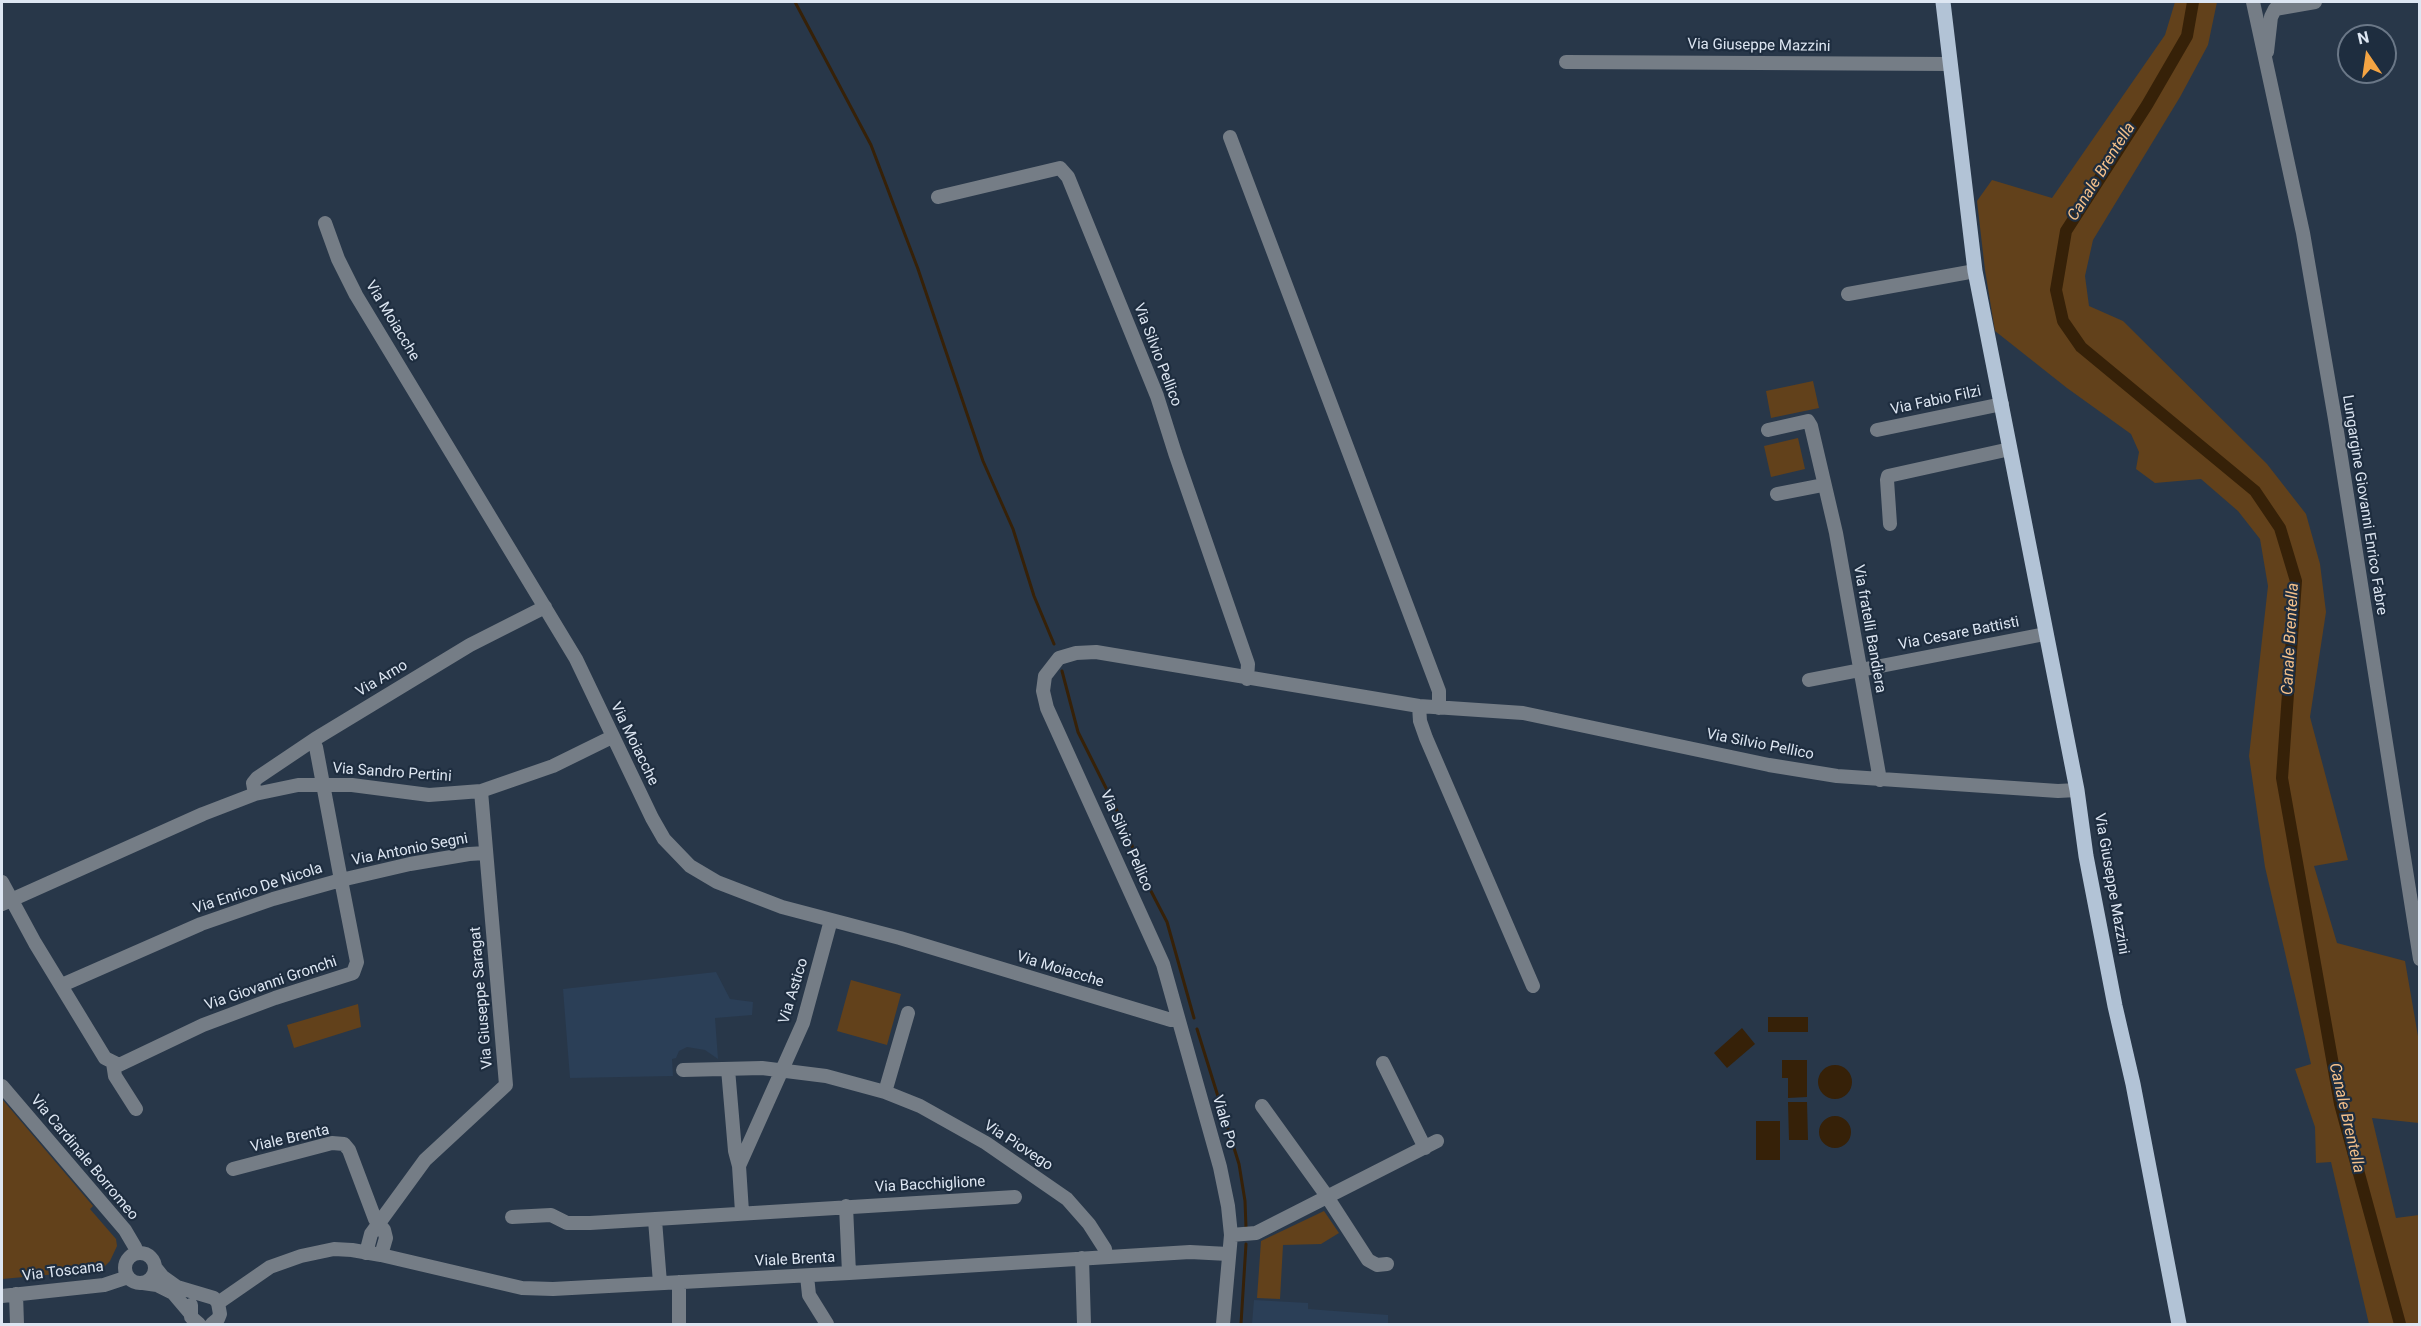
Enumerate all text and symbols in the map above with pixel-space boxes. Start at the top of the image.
north arrow [2337,24,2397,84]
text: N [2356,27,2371,48]
street label: Via Giuseppe Mazzini [1687,36,1831,56]
water label: Canale Brentella [2064,119,2140,225]
street label: Via Moiacche [361,278,423,364]
street label: Via Silvio Pellico [1129,301,1185,409]
street label: Via Fabio Filzi [1889,383,1983,419]
street label: Lungargine Giovanni Enrico Fabre [2338,394,2390,616]
street label: Via fratelli Bandiera [1849,564,1889,694]
water label: Canale Brentella [2278,582,2304,696]
street label: Via Cesare Battisti [1897,613,2021,655]
street label: Via Arno [353,657,411,701]
street label: Via Moiacche [606,699,662,789]
street label: Via Silvio Pellico [1705,726,1815,764]
street label: Via Sandro Pertini [332,760,452,786]
street label: Via Silvio Pellico [1096,787,1156,895]
street label: Via Giuseppe Mazzini [2090,812,2132,956]
street label: Via Antonio Segni [350,830,470,870]
street label: Via Enrico De Nicola [191,860,325,918]
street label: Via Giuseppe Saragat [467,926,497,1070]
street label: Via Moiacche [1014,948,1106,992]
street label: Via Giovanni Gronchi [203,953,339,1015]
street label: Via Astico [776,956,812,1026]
water label: Canale Brentella [2324,1061,2368,1175]
street label: Via Cardinale Borromeo [26,1092,142,1224]
street label: Viale Po [1208,1093,1240,1151]
street label: Via Piovego [980,1117,1056,1175]
street label: Viale Brenta [249,1121,331,1157]
street label: Via Bacchiglione [874,1173,986,1197]
street label: Viale Brenta [754,1249,836,1271]
street label: Via Toscana [21,1258,105,1286]

